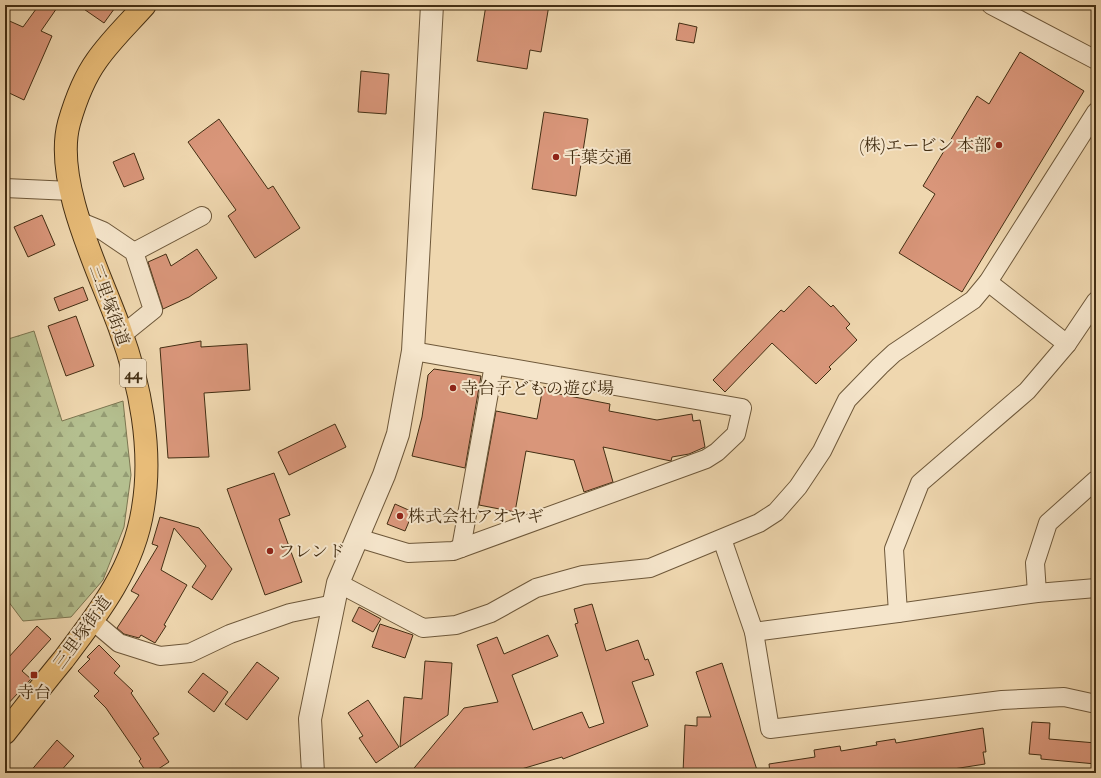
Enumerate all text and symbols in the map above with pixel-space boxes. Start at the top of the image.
place label: (株)エービン 本部 [859,135,991,156]
marker: (株)エービン 本部 [994,140,1004,150]
place label: 千葉交通 [564,147,632,168]
marker: 千葉交通 [551,152,561,162]
street label: 三里塚街道 [85,262,134,349]
road number: 44 [120,359,146,387]
place label: 寺台子どもの遊び場 [461,378,614,399]
marker: 寺台子どもの遊び場 [448,383,458,393]
place label: 株式会社アオヤギ [408,506,544,527]
marker: 株式会社アオヤギ [395,511,405,521]
place label: フレンド [278,541,345,562]
marker: フレンド [265,546,275,556]
street label: 三里塚街道 [49,592,116,673]
marker: 寺台 [29,670,39,680]
place label: 寺台 [17,682,51,703]

